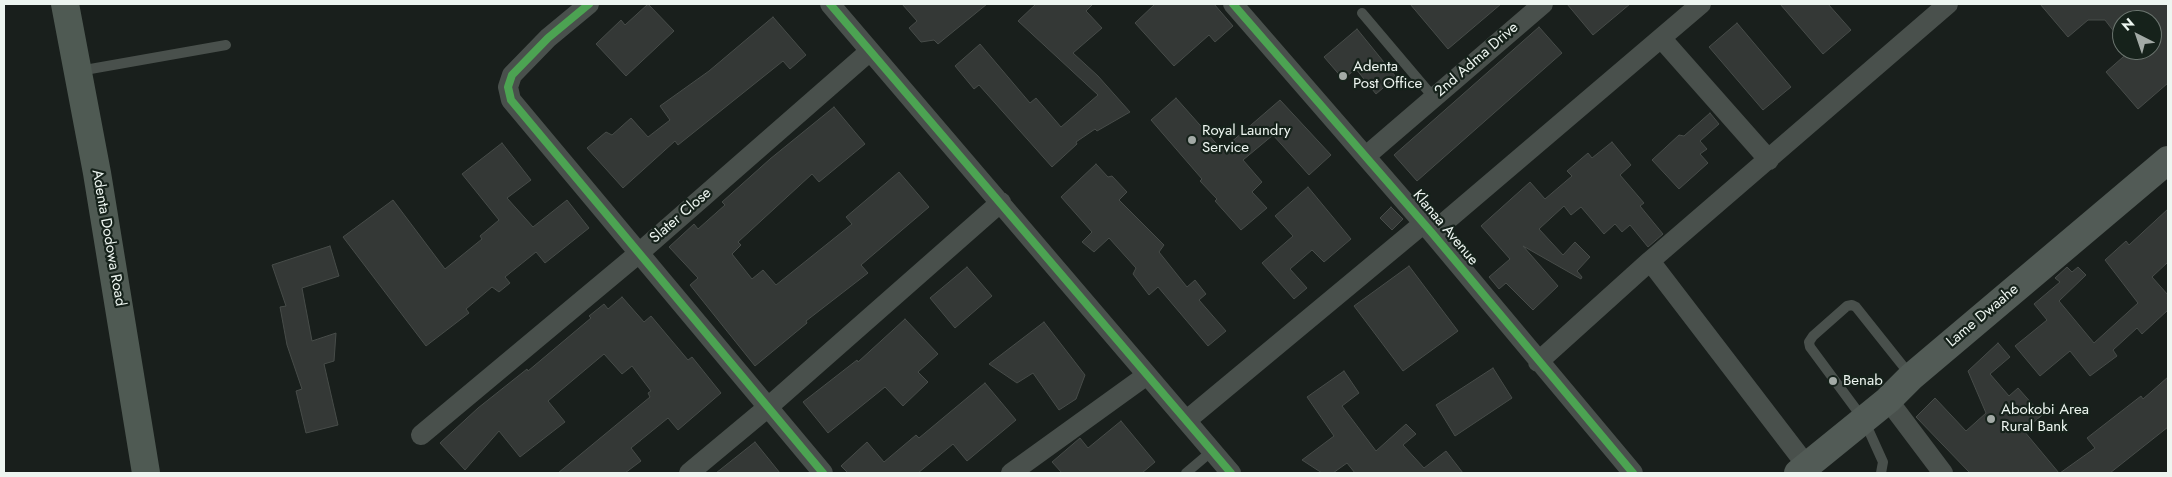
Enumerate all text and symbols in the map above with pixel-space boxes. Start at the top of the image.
north arrow [2112,10,2162,60]
text: N [2117,13,2139,36]
street label: 2nd Adma Drive [1432,19,1522,101]
place label: Adenta Post Office [1353,58,1422,93]
marker: Adenta Post Office [1337,70,1349,82]
place label: Royal Laundry Service [1202,122,1291,157]
marker: Royal Laundry Service [1186,134,1198,146]
street label: Adenta Dodowa Road [87,168,129,308]
street label: Slater Close [647,184,715,248]
street label: Klanaa Avenue [1408,187,1482,269]
street label: Lame Dwaahe [1943,281,2023,351]
place label: Benab [1843,372,1883,390]
marker: Benab [1827,375,1839,387]
place label: Abokobi Area Rural Bank [2001,401,2089,436]
marker: Abokobi Area Rural Bank [1985,413,1997,425]

